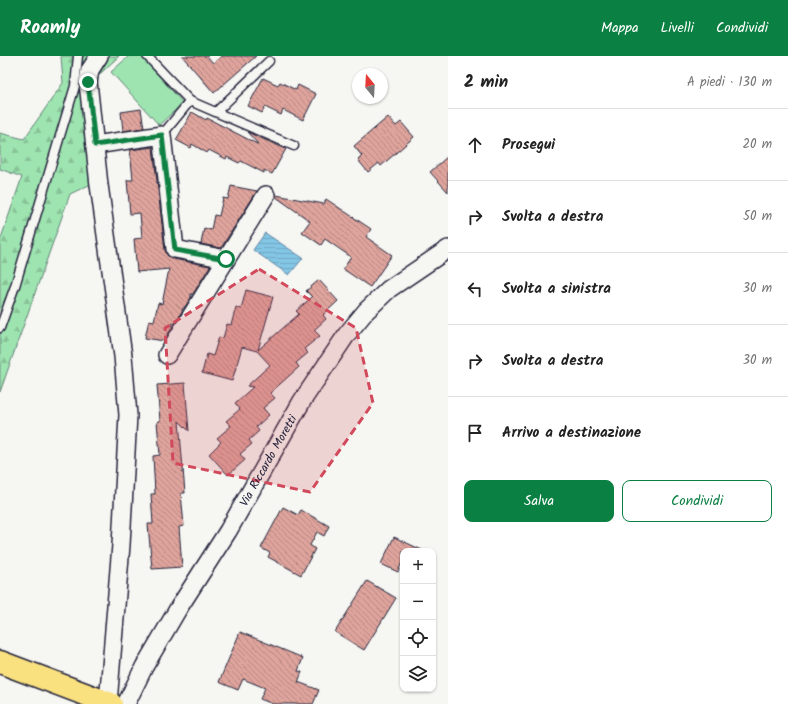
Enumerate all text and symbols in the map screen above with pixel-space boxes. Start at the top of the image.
text: Roamly [20,13,80,43]
text: Mappa [601,17,639,39]
text: Livelli [661,17,694,39]
text: Condividi [716,17,768,39]
north arrow [352,68,388,104]
text: 2 min [464,69,508,96]
text: A piedi · 130 m [687,72,772,93]
route end [79,73,97,91]
text: Prosegui [502,133,555,157]
icon: ahead [464,134,486,156]
text: 20 m [742,134,772,155]
text: Svolta a destra [502,205,603,229]
icon: right [464,206,486,228]
text: 50 m [743,206,772,227]
route start [217,250,235,268]
text: Svolta a sinistra [502,277,611,301]
icon: left [464,278,486,300]
text: 30 m [743,278,772,299]
text: Svolta a destra [502,349,603,373]
icon: right [464,350,486,372]
text: 30 m [743,350,772,371]
street label: Via Riccardo Moretti [235,411,303,510]
text: Arrivo a destinazione [502,421,641,445]
icon: arrive [464,422,486,444]
button: Salva [464,480,614,522]
button: Condividi [622,480,772,522]
map controls [400,548,436,692]
button: + [400,548,436,584]
button: − [400,584,436,620]
button: locate [400,620,436,656]
button: layers [400,656,436,692]

